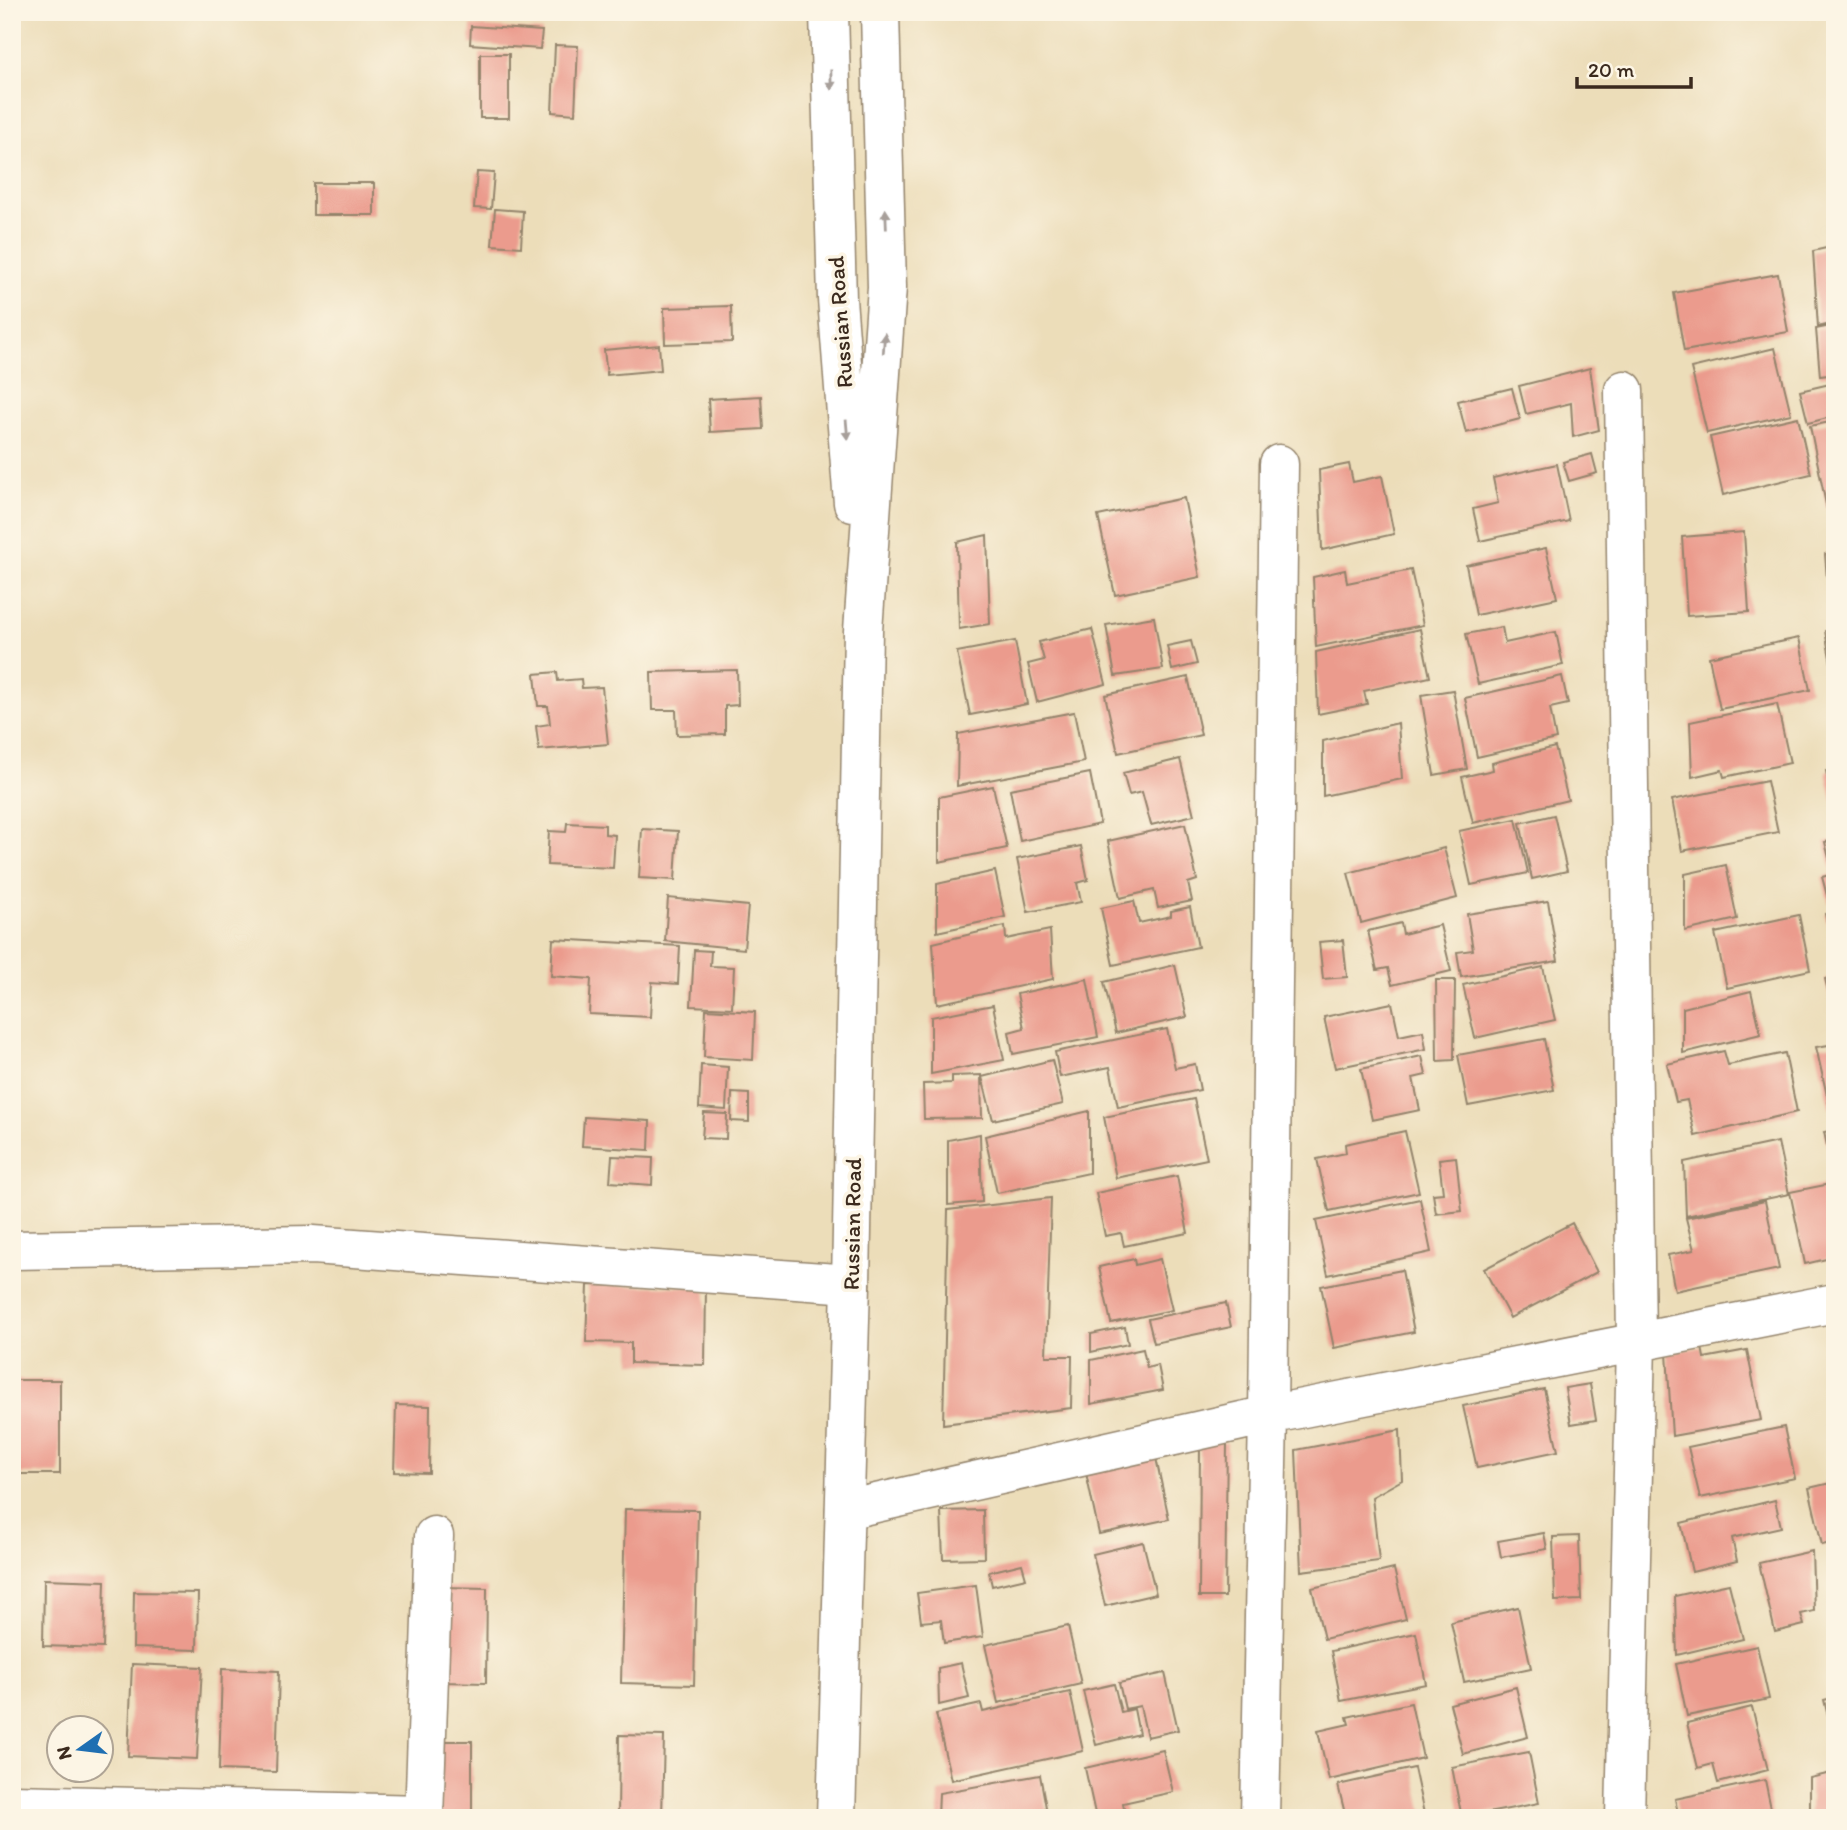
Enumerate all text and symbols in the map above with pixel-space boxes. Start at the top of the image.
scale bar [1577,46,1691,90]
text: 20 m [1588,57,1635,82]
one-way arrow [825,70,837,92]
one-way arrow [880,208,891,230]
street label: Russian Road [821,255,859,389]
one-way arrow [878,331,889,353]
one-way arrow [842,419,853,441]
street label: Russian Road [837,1157,867,1291]
north arrow [46,1714,116,1784]
text: N [51,1744,77,1762]

